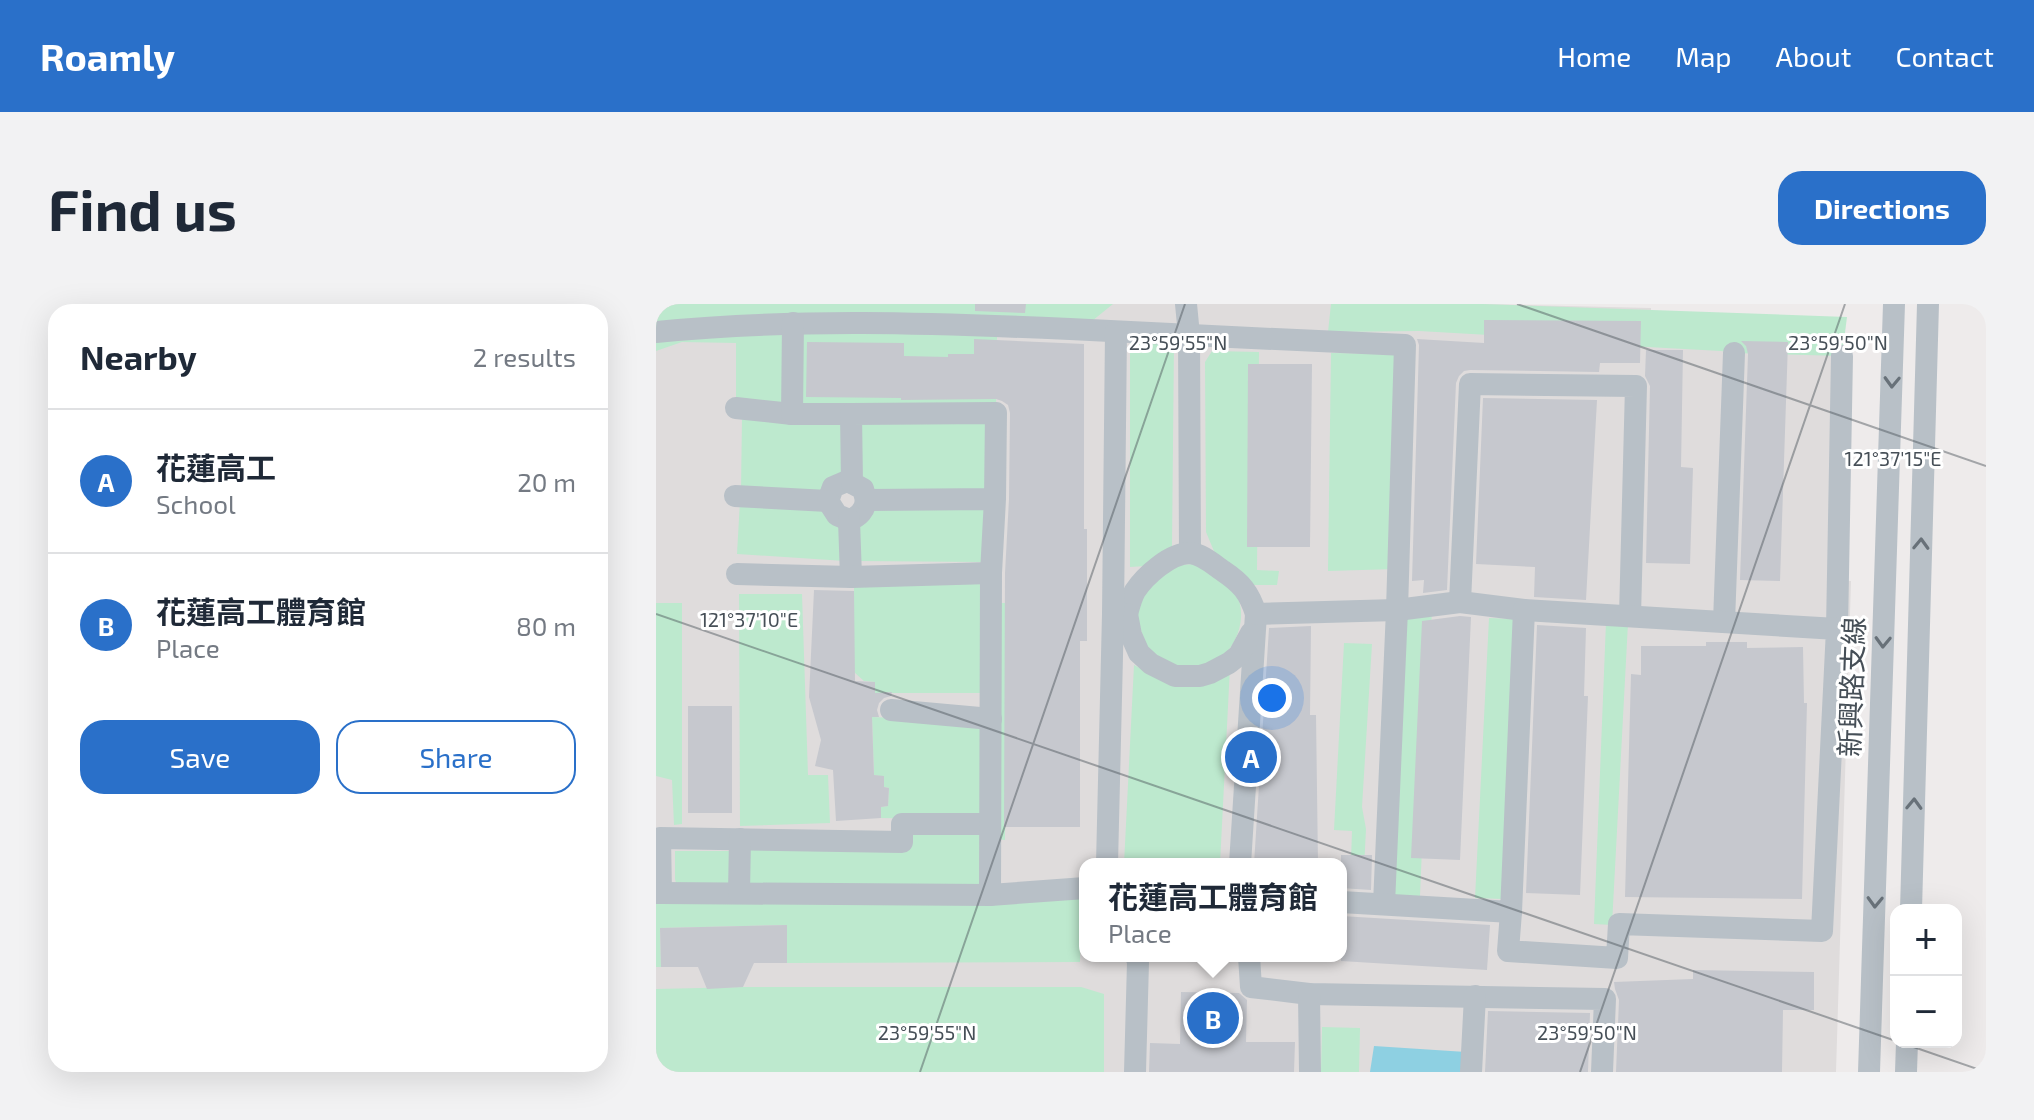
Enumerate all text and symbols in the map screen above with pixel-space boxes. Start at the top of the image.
text: Roamly [40,33,175,79]
text: Home [1557,39,1631,73]
text: Map [1675,39,1732,73]
text: About [1776,39,1851,73]
text: Contact [1895,39,1994,73]
button: Directions [1778,171,1986,245]
text: Find us [48,175,237,242]
text: 23°59'55"N [1129,330,1227,354]
text: 23°59'50"N [1788,330,1888,354]
text: Nearby [80,336,197,377]
text: 2 results [473,341,576,372]
one-way arrow [1883,376,1900,389]
text: 121°37'15"E [1845,446,1941,470]
text: 花蓮高工 [156,449,276,485]
text: A [98,466,114,497]
text: 20 m [517,466,576,497]
text: School [156,488,236,519]
one-way arrow [1913,537,1930,550]
text: 花蓮高工體育館 [156,593,366,629]
text: 121°37'10"E [700,607,798,631]
text: B [98,610,114,641]
text: 80 m [516,610,576,641]
street label: 新興路支線 [1832,616,1870,758]
text: Place [156,632,220,663]
one-way arrow [1875,636,1892,649]
your location [1252,678,1292,718]
button: Save [80,720,320,794]
button: Share [336,720,576,794]
pin: A [1225,727,1277,787]
one-way arrow [1905,797,1922,810]
popup [1079,858,1347,962]
text: 花蓮高工體育館 [1108,878,1318,914]
one-way arrow [1866,896,1883,909]
map controls [1890,904,1962,1048]
button: + [1890,904,1962,976]
text: Place [1108,917,1172,948]
button: − [1890,976,1962,1048]
pin: B [1187,988,1239,1048]
text: 23°59'55"N [878,1020,976,1044]
text: 23°59'50"N [1537,1020,1637,1044]

